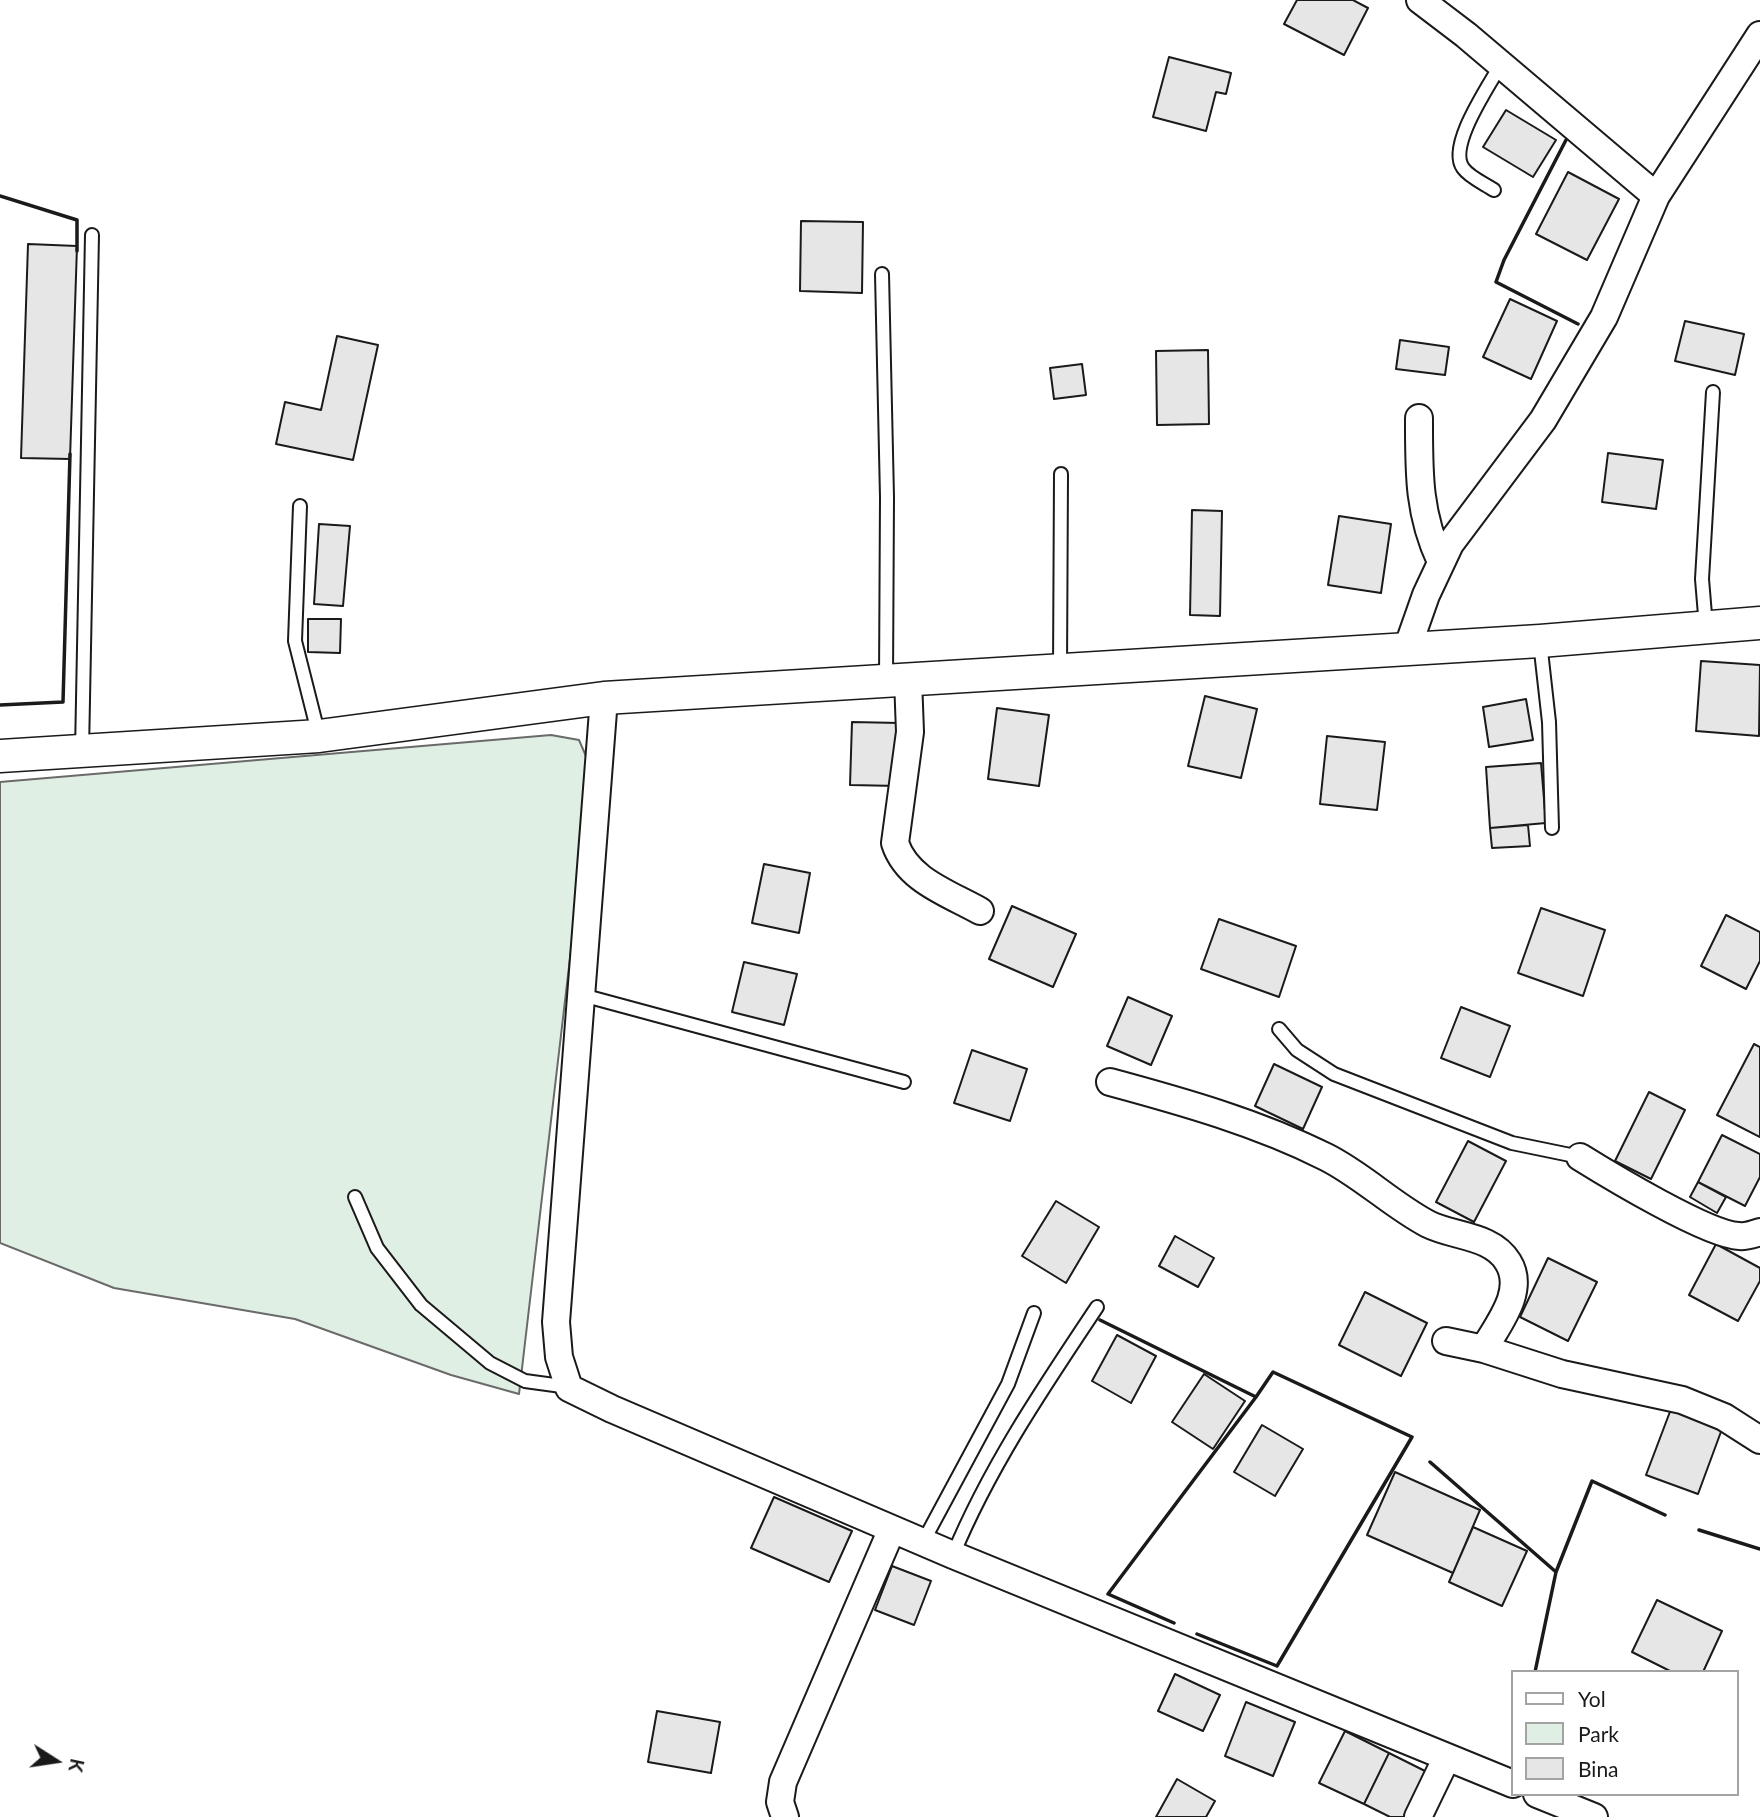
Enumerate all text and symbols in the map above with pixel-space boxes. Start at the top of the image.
legend [1512,1670,1739,1796]
text: Yol [1578,1686,1606,1711]
text: Park [1578,1721,1619,1746]
north arrow [21,1726,91,1796]
text: Bina [1578,1756,1619,1781]
text: K [64,1757,90,1774]

